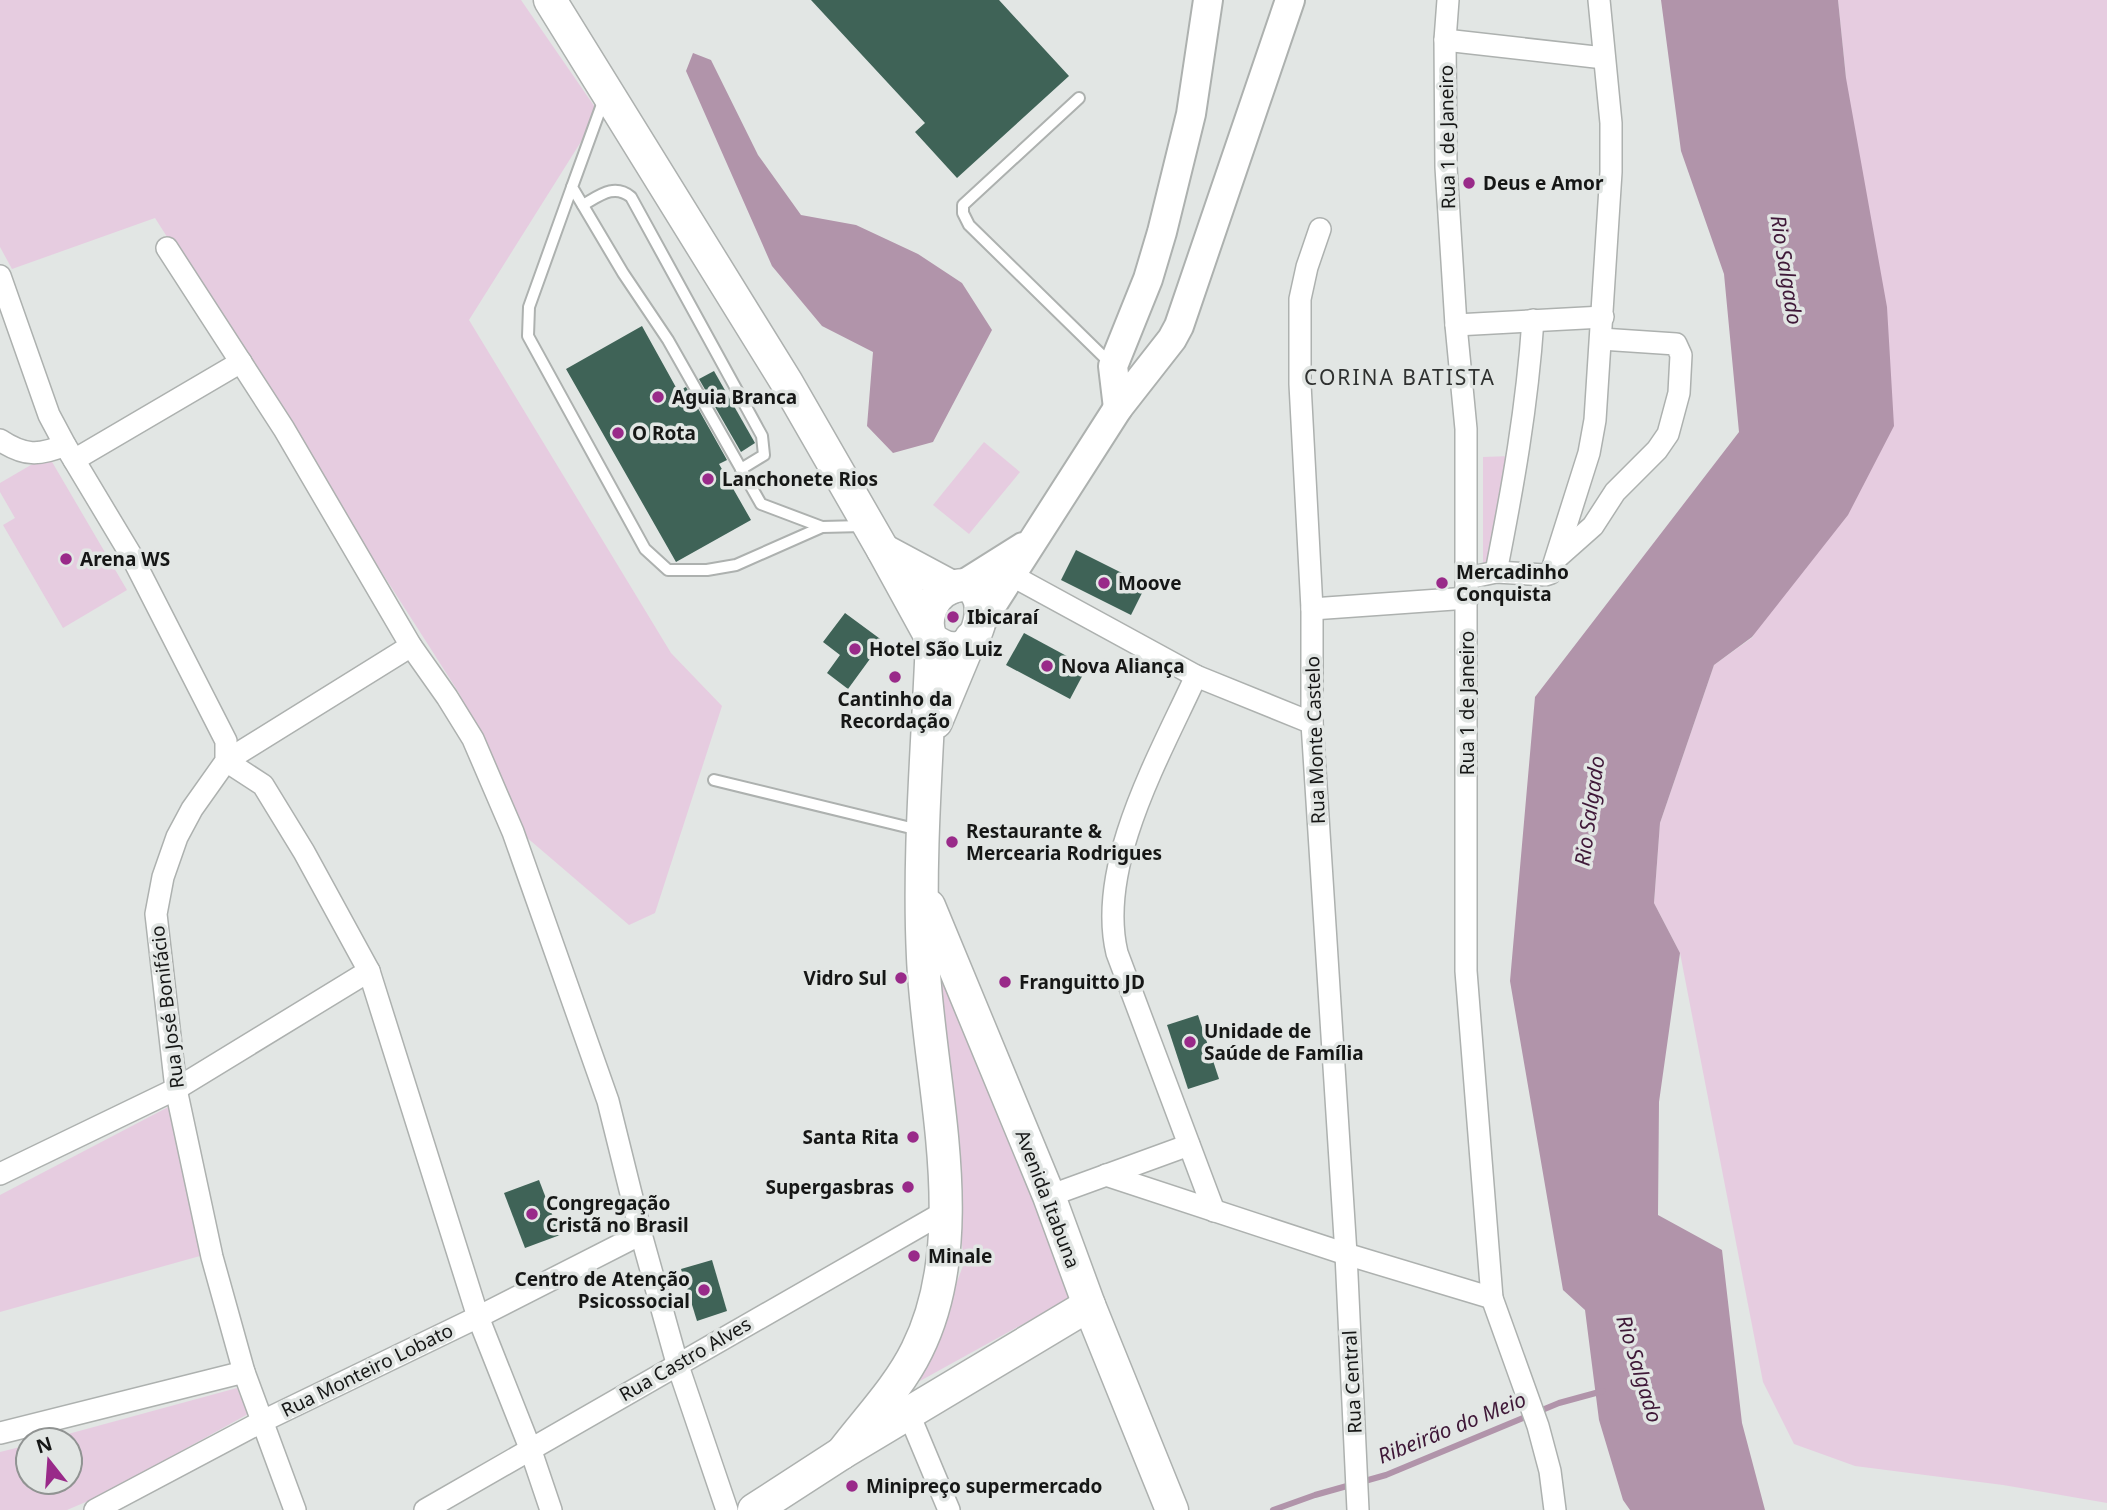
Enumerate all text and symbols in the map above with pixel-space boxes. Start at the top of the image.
street label: Rua 1 de Janeiro [1433,65,1461,209]
place label: Deus e Amor [1483,170,1604,196]
marker: Deus e Amor [1461,175,1477,191]
water label: Rio Salgado [1764,213,1809,327]
district label: CORINA BATISTA [1304,363,1496,391]
place label: Aguia Branca [672,384,797,410]
marker: Aguia Branca [650,389,666,405]
place label: O Rota [632,420,696,446]
marker: O Rota [610,425,626,441]
place label: Lanchonete Rios [722,466,878,492]
marker: Lanchonete Rios [700,471,716,487]
place label: Arena WS [80,546,170,572]
marker: Arena WS [58,551,74,567]
place label: Mercadinho Conquista [1456,559,1569,607]
place label: Moove [1118,570,1181,596]
marker: Moove [1096,575,1112,591]
marker: Mercadinho Conquista [1434,575,1450,591]
place label: Ibicaraí [967,604,1040,630]
marker: Ibicaraí [945,609,961,625]
street label: Rua 1 de Janeiro [1454,631,1480,775]
place label: Hotel São Luiz [869,636,1002,662]
marker: Hotel São Luiz [847,641,863,657]
place label: Nova Aliança [1061,653,1185,679]
street label: Rua Monte Castelo [1299,656,1331,824]
marker: Nova Aliança [1039,658,1055,674]
marker: Cantinho da Recordação [887,669,903,685]
place label: Cantinho da Recordação [838,686,952,734]
water label: Rio Salgado [1567,754,1611,868]
place label: Restaurante & Mercearia Rodrigues [966,818,1162,866]
marker: Restaurante & Mercearia Rodrigues [944,834,960,850]
street label: Rua José Bonifácio [144,924,190,1090]
place label: Vidro Sul [804,965,887,991]
place label: Franguitto JD [1019,969,1145,995]
marker: Vidro Sul [893,970,909,986]
marker: Franguitto JD [997,974,1013,990]
place label: Unidade de Saúde de Família [1204,1018,1364,1066]
marker: Unidade de Saúde de Família [1182,1034,1198,1050]
place label: Santa Rita [802,1124,899,1150]
street label: Avenida Itabuna [1010,1126,1086,1272]
marker: Santa Rita [905,1129,921,1145]
place label: Supergasbras [766,1174,894,1200]
marker: Supergasbras [900,1179,916,1195]
place label: Congregação Cristã no Brasil [546,1190,689,1238]
marker: Congregação Cristã no Brasil [524,1206,540,1222]
place label: Minale [928,1243,992,1269]
marker: Minale [906,1248,922,1264]
place label: Centro de Atenção Psicossocial [514,1266,690,1314]
marker: Centro de Atenção Psicossocial [696,1282,712,1298]
street label: Rua Castro Alves [614,1311,756,1407]
water label: Rio Salgado [1610,1312,1670,1426]
street label: Rua Monteiro Lobato [277,1317,457,1423]
street label: Rua Central [1336,1330,1368,1434]
water label: Ribeirão do Meio [1373,1385,1530,1470]
north arrow [14,1426,84,1496]
text: N [33,1430,55,1459]
place label: Minipreço supermercado [866,1473,1103,1499]
marker: Minipreço supermercado [844,1478,860,1494]

